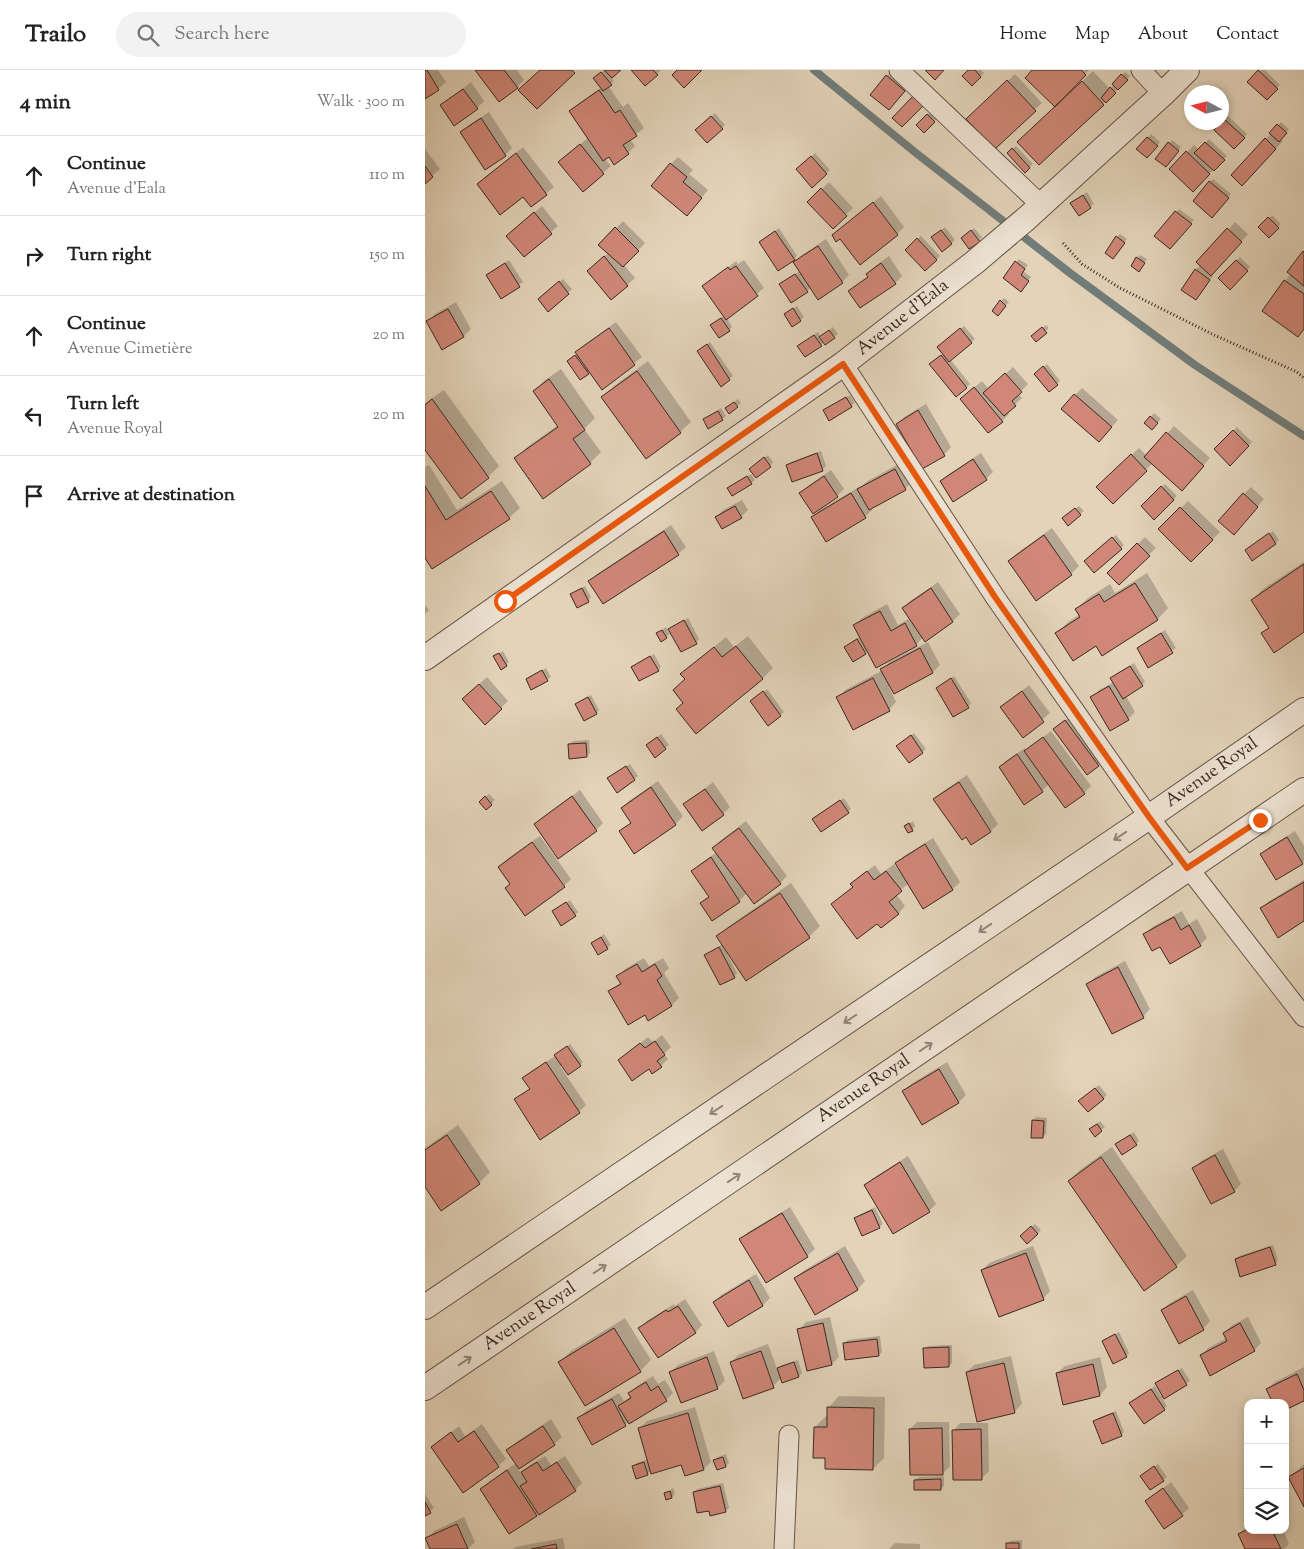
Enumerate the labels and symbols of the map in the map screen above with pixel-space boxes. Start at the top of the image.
north arrow [1184,85,1229,130]
street label: Avenue d'Eala [851,274,955,362]
route start [494,590,517,613]
street label: Avenue Royal [1160,731,1264,815]
route end [1249,809,1272,832]
one-way arrow [1113,832,1127,842]
one-way arrow [978,922,992,933]
one-way arrow [844,1014,858,1024]
one-way arrow [919,1042,933,1052]
street label: Avenue Royal [812,1048,916,1130]
one-way arrow [709,1105,723,1115]
one-way arrow [727,1173,741,1183]
one-way arrow [592,1264,606,1274]
street label: Avenue Royal [478,1276,582,1358]
one-way arrow [458,1356,472,1366]

